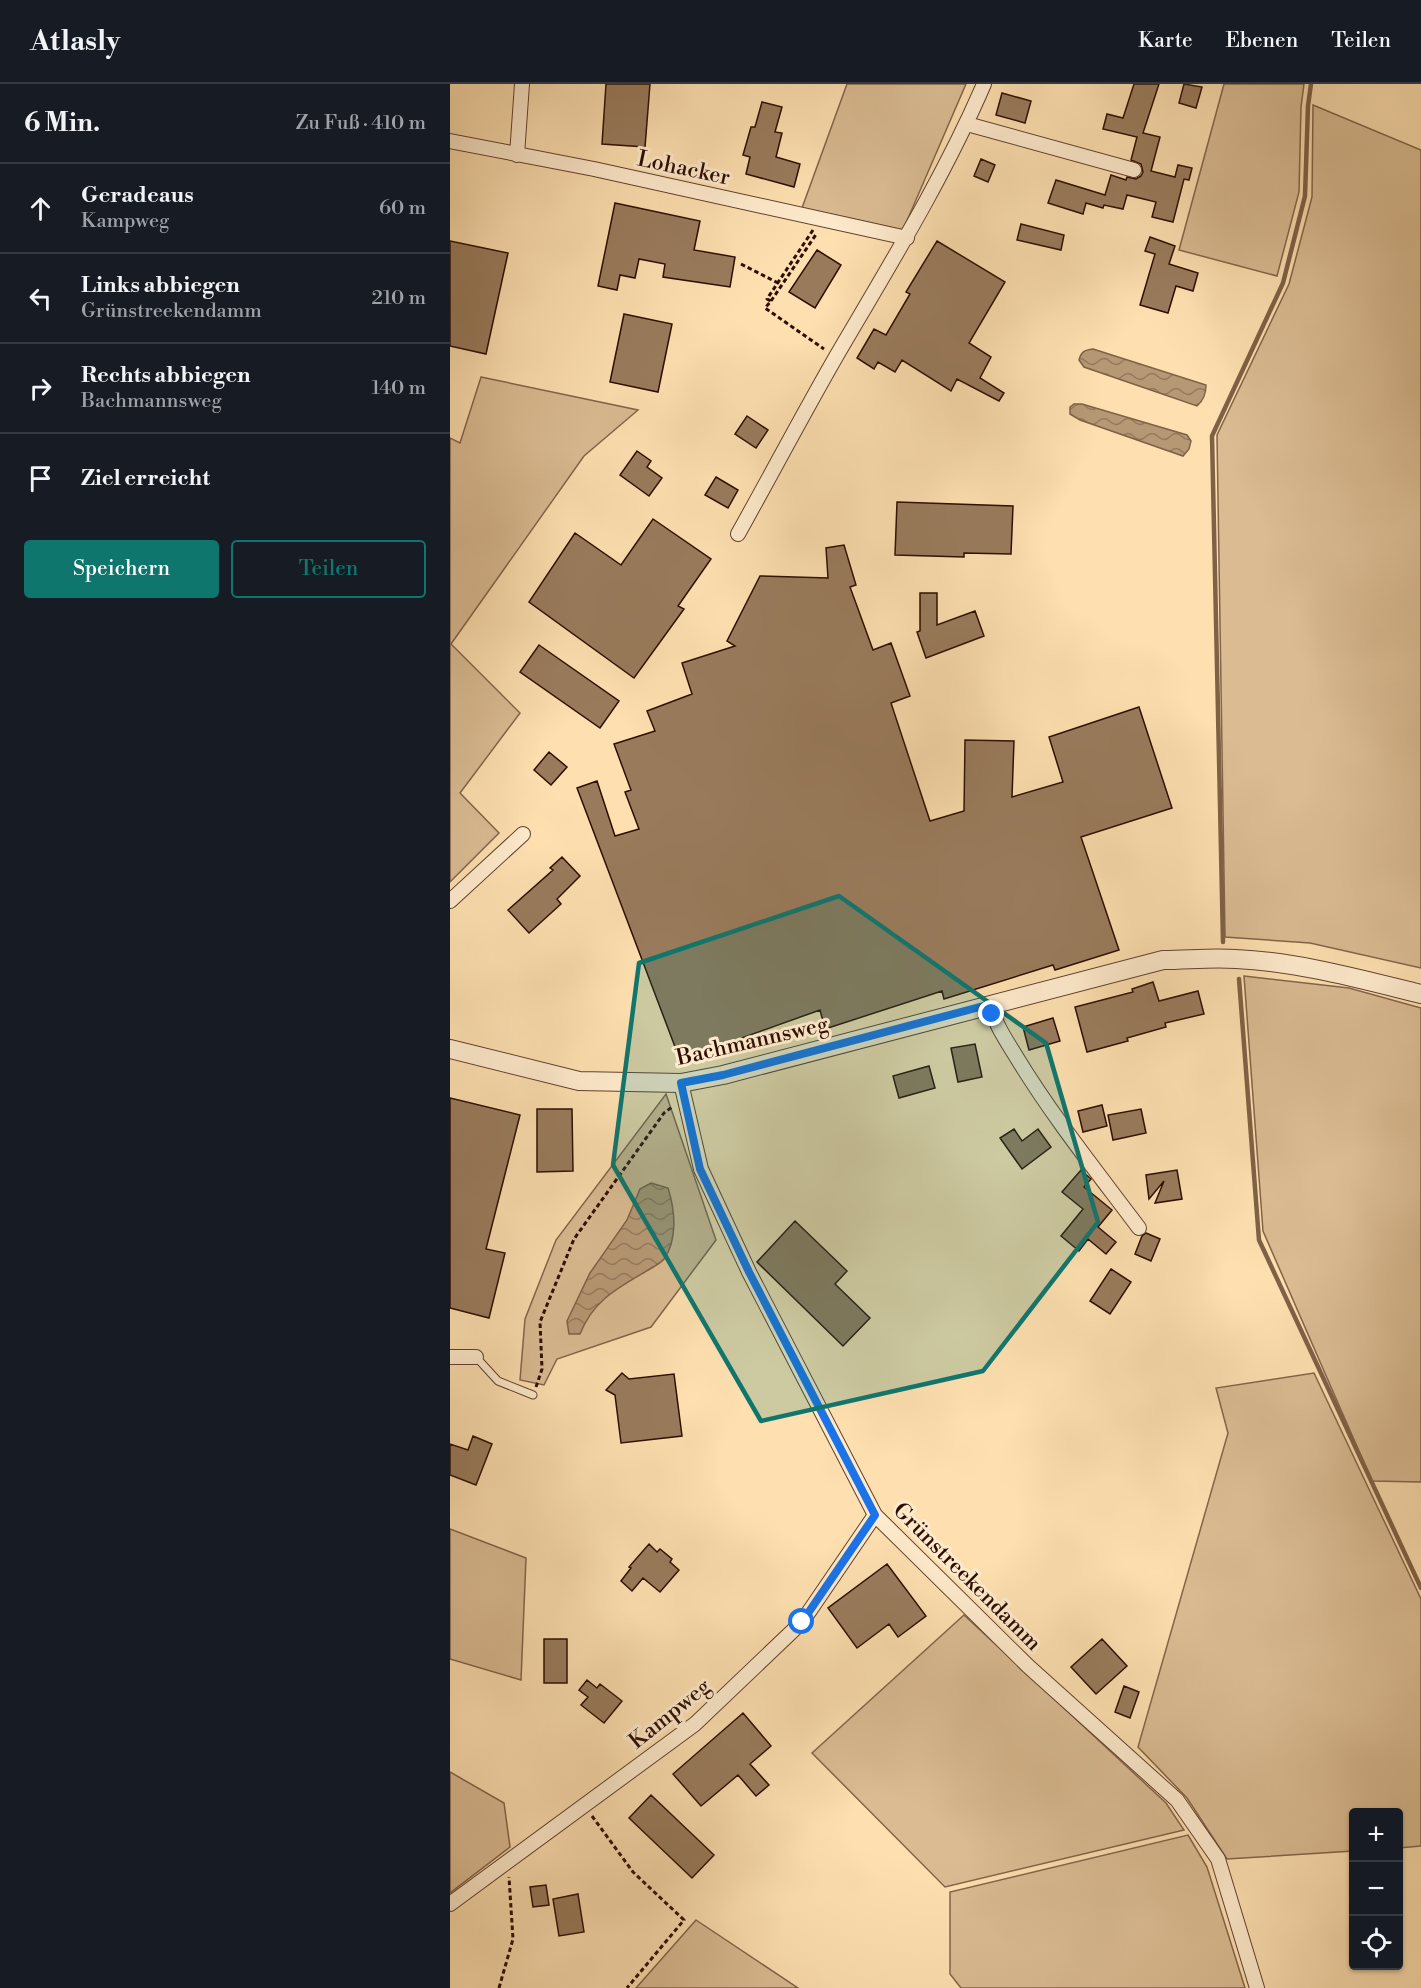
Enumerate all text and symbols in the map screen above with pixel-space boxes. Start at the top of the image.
text: Atlasly [30,24,120,59]
text: Karte [1138,28,1193,54]
text: Ebenen [1226,28,1298,54]
text: Teilen [1331,28,1391,54]
text: 6 Min. [24,107,100,139]
text: Zu Fuß · 410 m [296,111,426,136]
street label: Lohacker [635,145,733,191]
text: Geradeaus [81,182,194,209]
icon: ahead [24,192,57,225]
text: 60 m [379,196,426,221]
text: Kampweg [81,209,169,234]
text: Links abbiegen [81,272,240,299]
icon: left [24,282,57,315]
text: 210 m [371,286,426,311]
text: Grünstreekendamm [81,299,262,324]
text: Rechts abbiegen [81,362,251,389]
icon: right [24,372,57,405]
text: 140 m [371,376,426,401]
text: Bachmannsweg [81,389,222,414]
icon: arrive [24,462,57,495]
text: Ziel erreicht [81,465,210,492]
button: Speichern [24,540,219,598]
button: Teilen [231,540,426,598]
route end [978,1000,1004,1026]
street label: Bachmannsweg [673,1011,831,1072]
street label: Grünstreekendamm [887,1497,1047,1657]
route start [788,1608,814,1634]
street label: Kampweg [624,1673,717,1755]
map controls [1349,1808,1403,1970]
button: + [1349,1808,1403,1862]
button: − [1349,1862,1403,1916]
button: locate [1349,1916,1403,1970]

